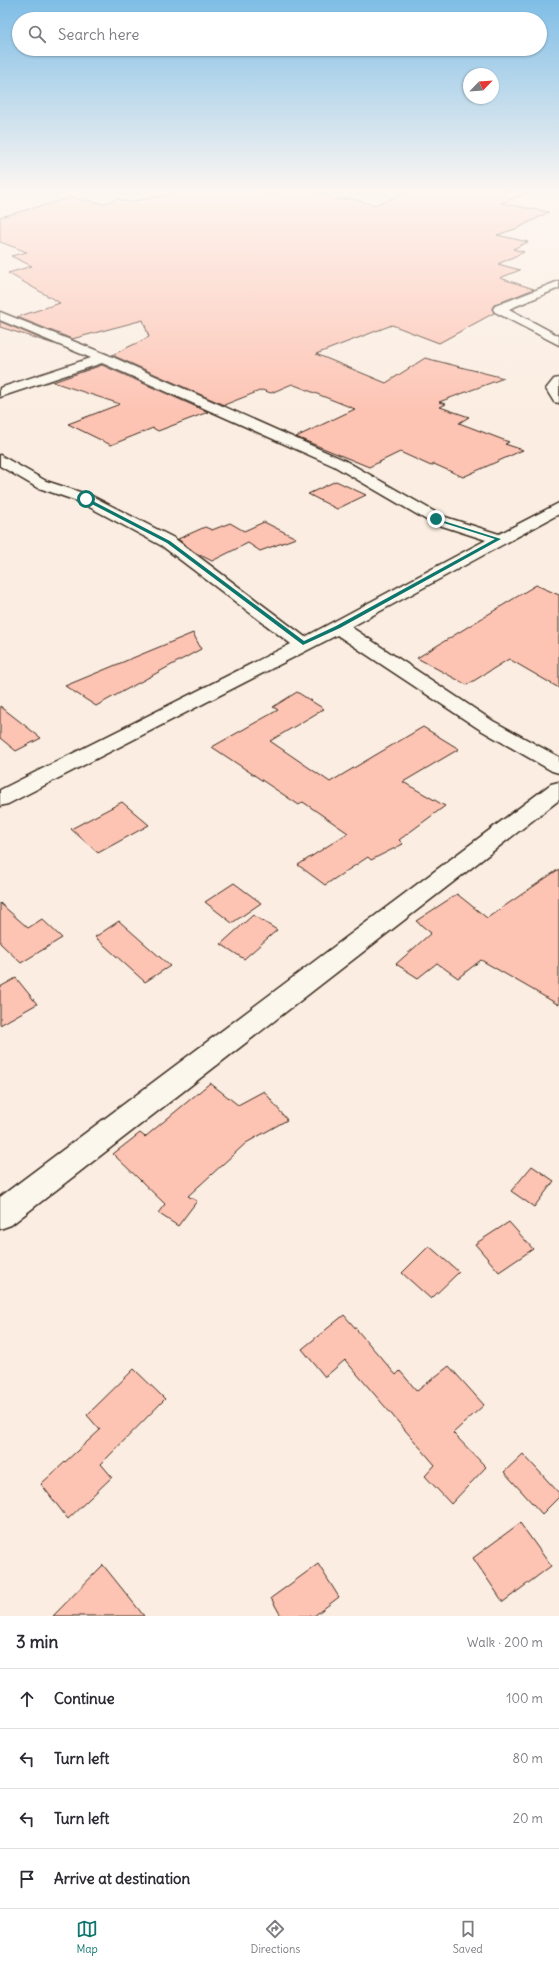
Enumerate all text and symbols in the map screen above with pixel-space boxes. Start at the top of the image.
search box [12,12,547,56]
icon: search [26,23,48,45]
text: Search here [58,25,139,44]
north arrow [463,68,499,104]
route start [77,490,95,508]
route end [427,510,445,528]
text: 3 min [16,1631,58,1653]
text: Walk · 200 m [467,1634,543,1651]
icon: ahead [16,1688,38,1710]
text: Continue [54,1689,115,1708]
text: 100 m [506,1690,543,1707]
icon: left [16,1748,38,1770]
text: Turn left [54,1749,109,1768]
text: 80 m [512,1750,543,1767]
icon: left [16,1808,38,1830]
text: Turn left [54,1809,109,1828]
text: 20 m [513,1810,543,1827]
icon: arrive [16,1868,38,1890]
text: Arrive at destination [54,1869,190,1888]
tab: Map [76,1918,98,1956]
tab: Directions [251,1918,300,1956]
tab: Saved [453,1918,483,1956]

